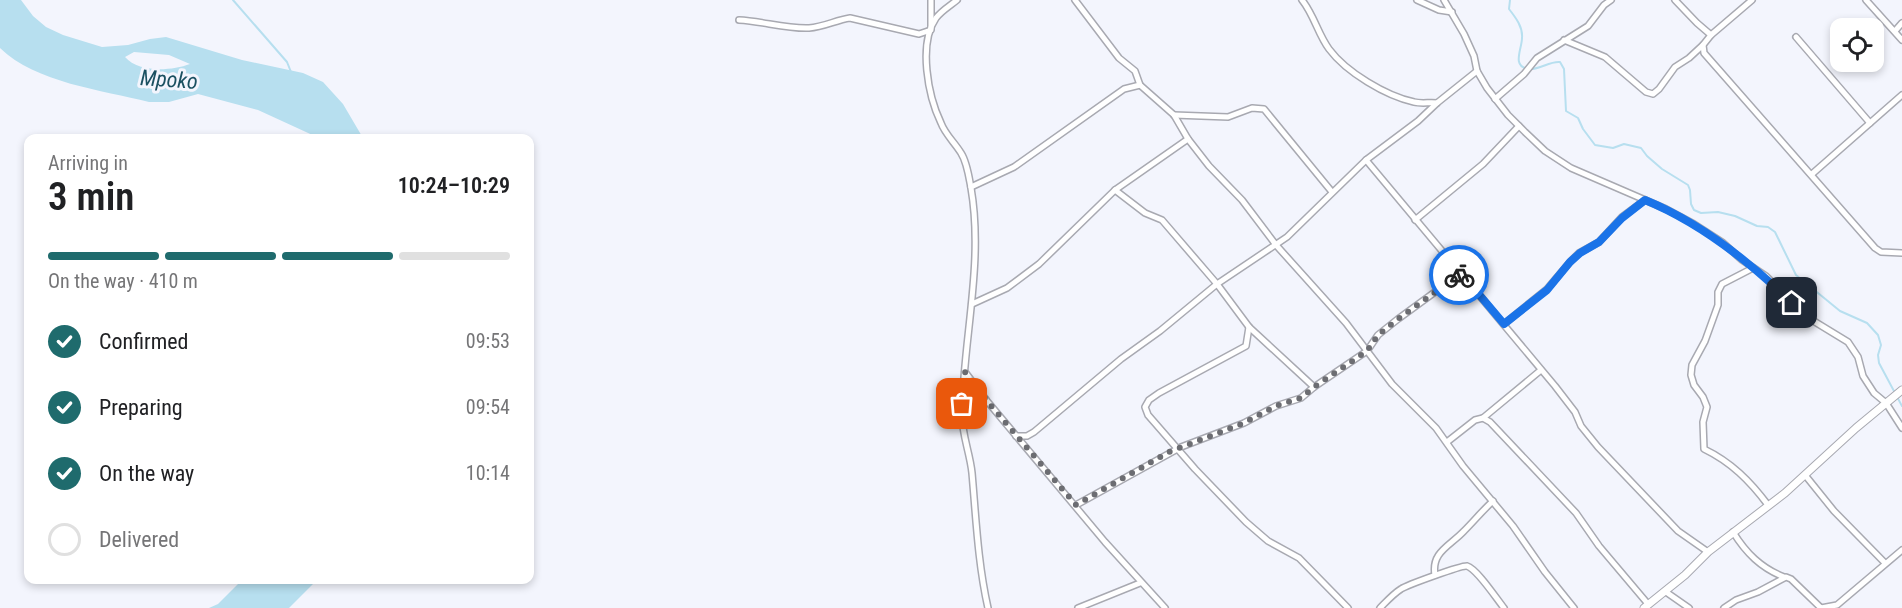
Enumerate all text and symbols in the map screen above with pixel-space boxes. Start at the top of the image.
map controls [1830,18,1884,72]
button: locate [1830,18,1884,72]
water label: Mpoko [139,65,199,94]
text: Arriving in [48,151,128,175]
text: 10:24–10:29 [398,173,510,198]
text: 3 min [48,174,134,220]
courier [1429,245,1489,305]
icon: bike [1443,259,1476,292]
text: On the way · 410 m [48,269,198,293]
pin [1766,277,1817,328]
icon: home [1775,286,1808,319]
icon: check [48,325,81,358]
text: Confirmed [99,329,188,354]
text: 09:53 [466,329,510,353]
pin [936,378,987,429]
icon: bag [945,387,978,420]
icon: check [48,391,81,424]
text: Preparing [99,395,183,420]
text: 09:54 [466,395,510,419]
icon: check [48,457,81,490]
text: On the way [99,461,194,486]
text: 10:14 [466,461,510,485]
text: Delivered [99,527,179,552]

